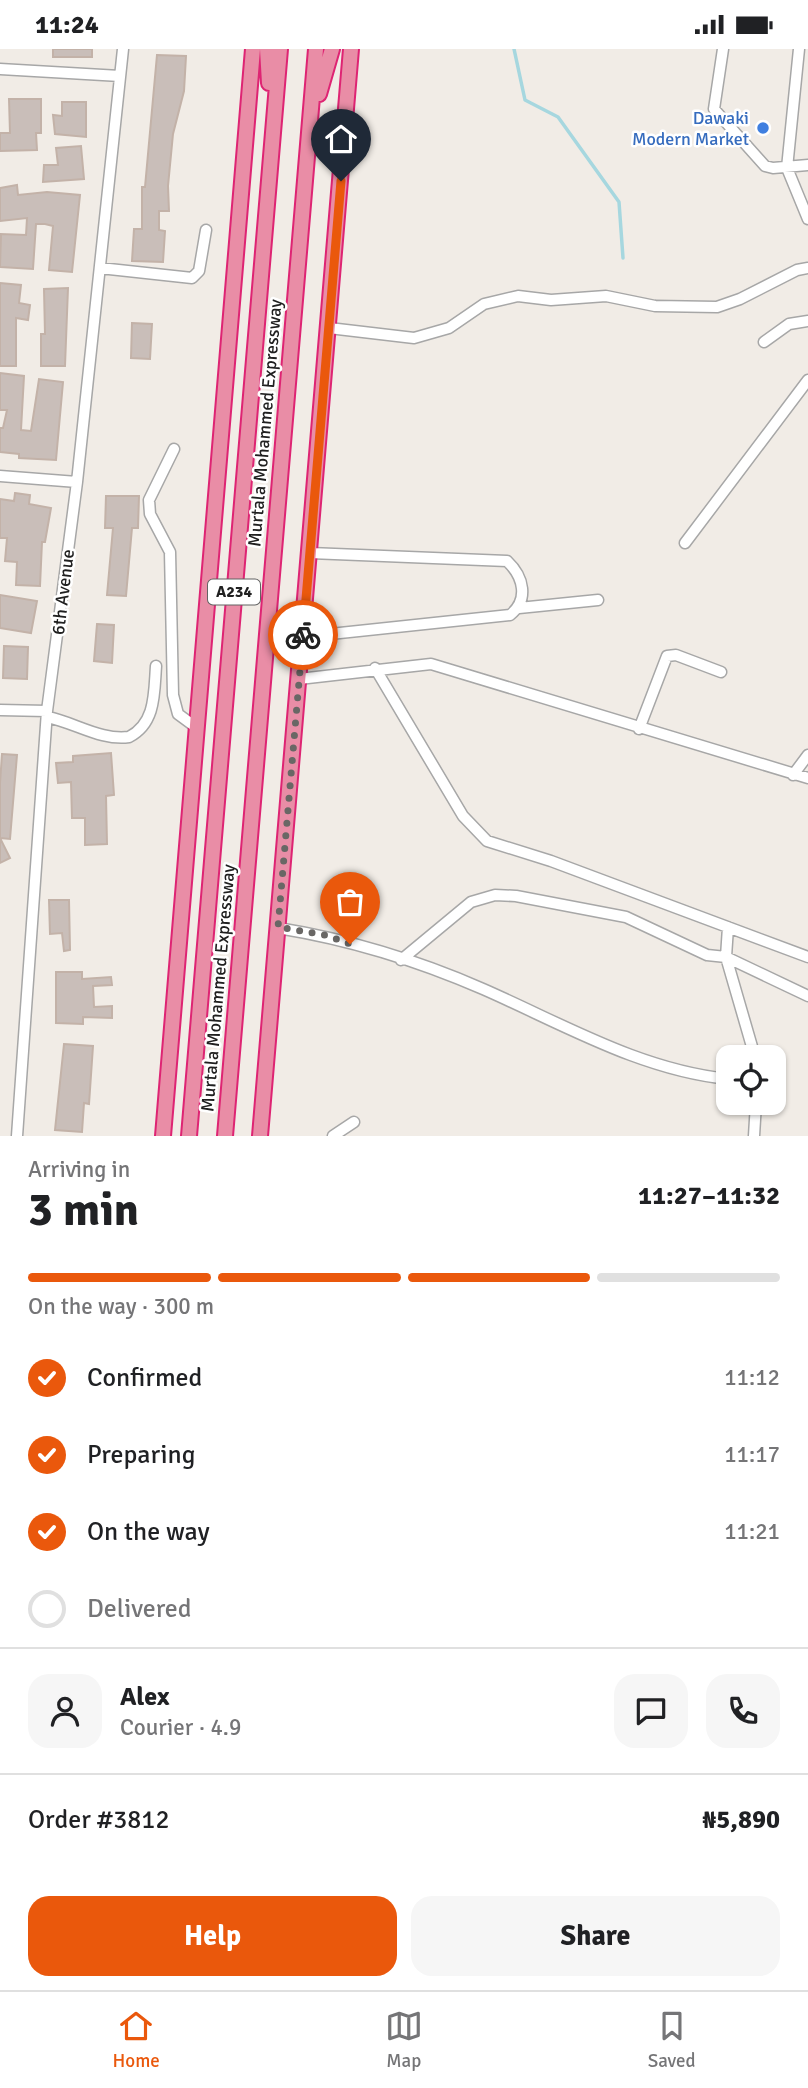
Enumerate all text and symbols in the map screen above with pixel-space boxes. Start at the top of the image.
text: 11:24 [35,9,99,41]
place label: Dawaki Modern Market [632,107,749,150]
pin [311,109,371,181]
icon: home [322,120,360,158]
marker: Dawaki Modern Market [755,120,771,136]
street label: Murtala Mohammed Expressway [243,298,287,548]
street label: 6th Avenue [47,548,79,636]
road number: A234 [208,579,260,605]
courier [268,600,338,670]
icon: bike [284,616,322,654]
street label: Murtala Mohammed Expressway [196,863,240,1113]
pin [320,872,380,944]
icon: bag [331,883,369,921]
map controls [716,1045,786,1115]
button: locate [716,1045,786,1115]
text: Arriving in [28,1155,130,1184]
text: 11:27–11:32 [638,1180,780,1212]
text: 3 min [28,1182,139,1238]
text: On the way · 300 m [28,1292,214,1321]
icon: check [28,1359,66,1397]
text: Confirmed [87,1362,202,1394]
text: 11:12 [724,1363,780,1392]
icon: check [28,1436,66,1474]
text: Preparing [87,1439,195,1471]
text: 11:17 [724,1440,780,1469]
icon: check [28,1513,66,1551]
text: On the way [87,1516,210,1548]
text: 11:21 [724,1517,780,1546]
text: Delivered [87,1593,192,1625]
button: person [28,1674,102,1748]
button: chat [614,1674,688,1748]
button: phone [706,1674,780,1748]
text: Alex [120,1681,170,1713]
text: Courier · 4.9 [120,1713,241,1742]
text: Order #3812 [28,1804,169,1836]
text: ₦5,890 [702,1804,780,1836]
button: Help [28,1896,397,1976]
button: Share [411,1896,780,1976]
tab: Home [112,2007,160,2073]
tab: Map [385,2007,423,2073]
tab: Saved [648,2007,696,2073]

